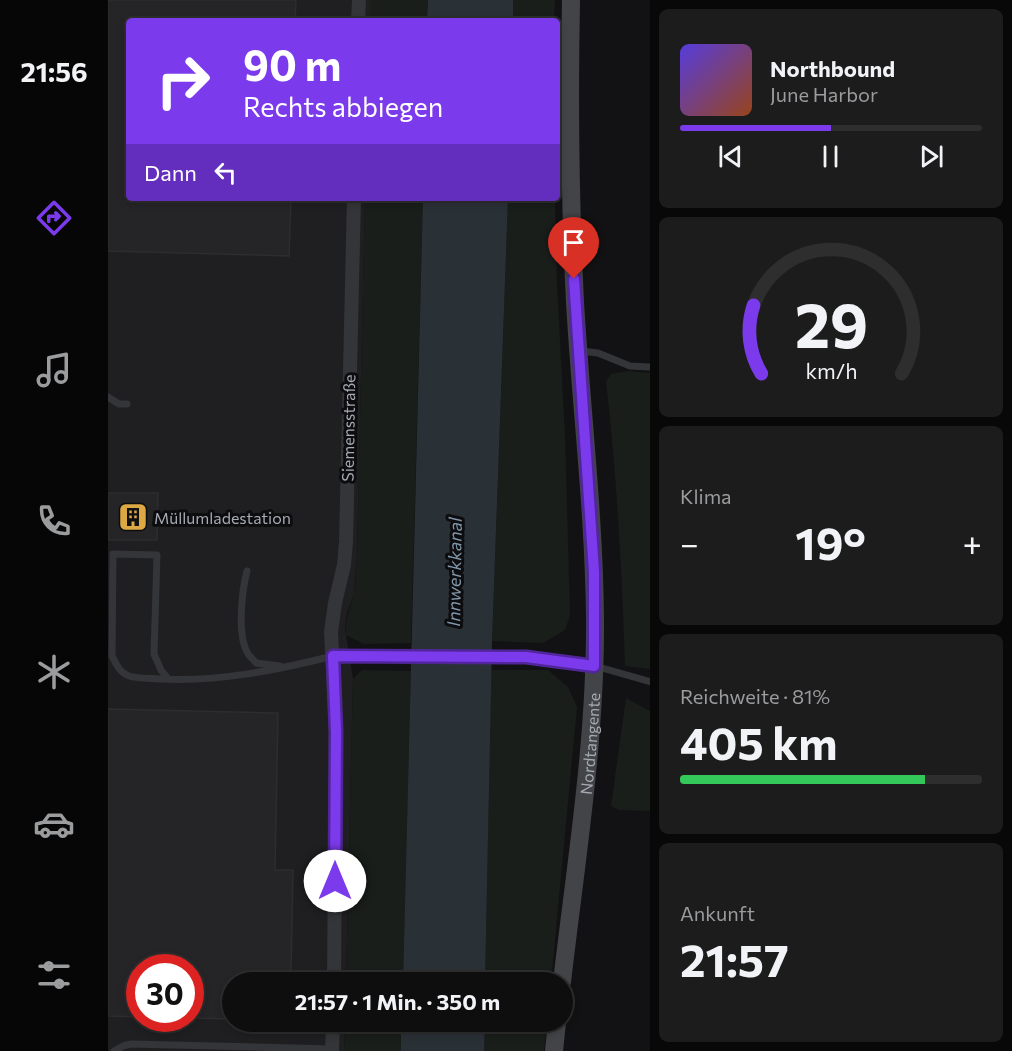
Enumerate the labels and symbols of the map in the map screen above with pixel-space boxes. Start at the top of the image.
pin [548,217,599,279]
street label: Siemensstraße [338,374,358,482]
building icon: Müllumladestation [117,501,149,533]
place label: Müllumladestation [154,508,291,527]
water label: Innwerkkanal [442,517,466,627]
street label: Nordtangente [575,692,603,795]
position arrow [303,849,367,913]
speed limit sign: 30 [126,954,204,1032]

